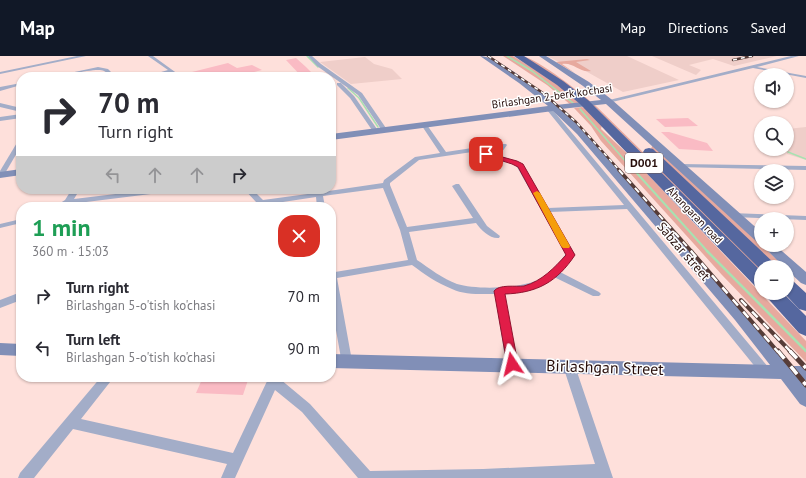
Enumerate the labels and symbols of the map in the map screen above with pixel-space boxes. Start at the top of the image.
street label: Birlashgan 2-berk ko'chasi [491,81,613,111]
pin [469,137,503,171]
road number: D001 [625,153,663,173]
street label: Ahangaran road [664,183,726,247]
street label: Sabzar street [654,219,714,285]
position arrow [491,343,533,385]
street label: Birlashgan Street [546,355,665,379]

